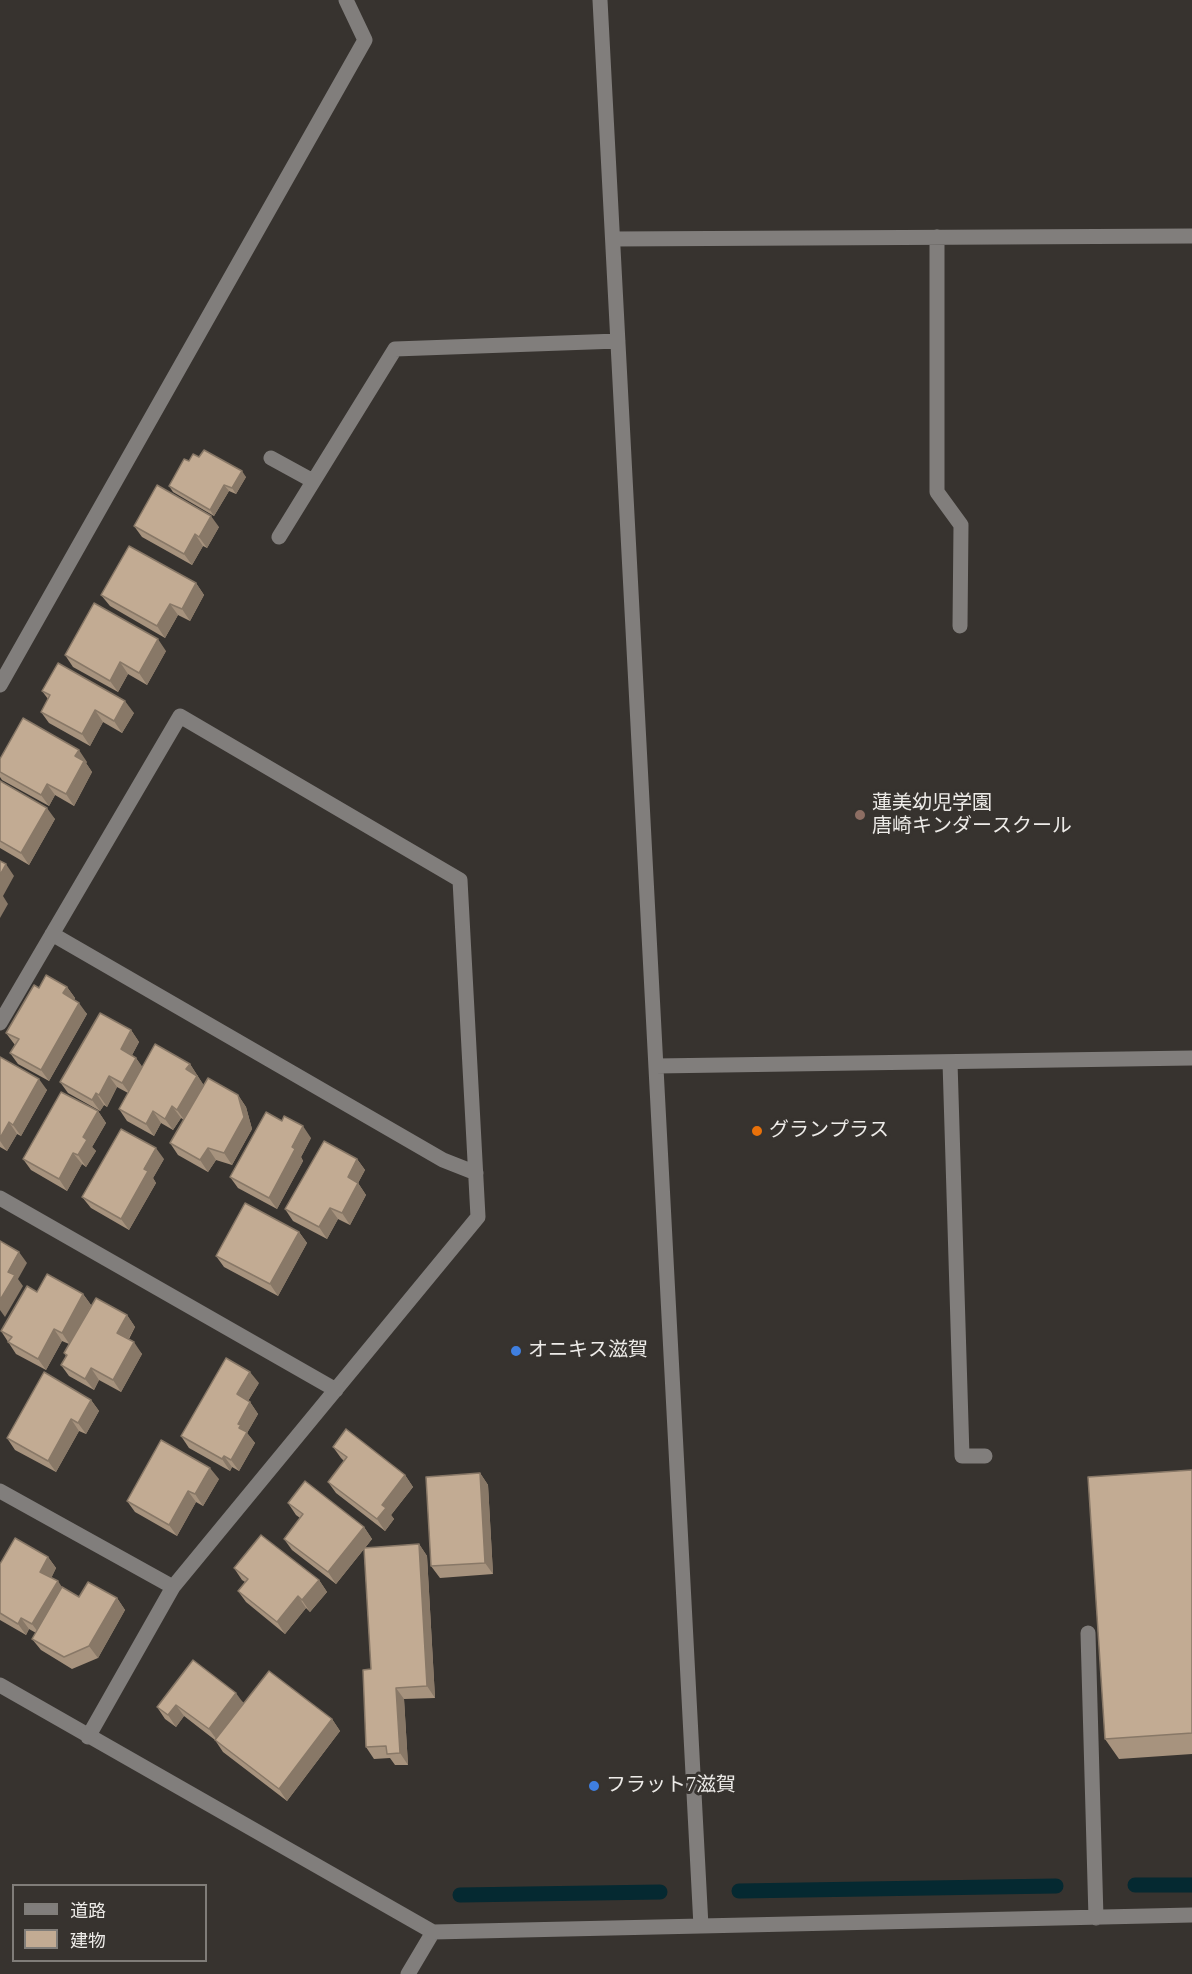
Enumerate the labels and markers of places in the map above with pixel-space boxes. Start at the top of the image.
place label: 蓮美幼児学園 唐崎キンダースクール [872,792,1072,839]
marker: 蓮美幼児学園 唐崎キンダースクール [853,808,867,822]
place label: グランプラス [769,1119,889,1143]
marker: グランプラス [750,1124,764,1138]
place label: オニキス滋賀 [528,1339,648,1363]
marker: オニキス滋賀 [509,1344,523,1358]
place label: フラット7滋賀 [606,1774,736,1798]
marker: フラット7滋賀 [587,1779,601,1793]

